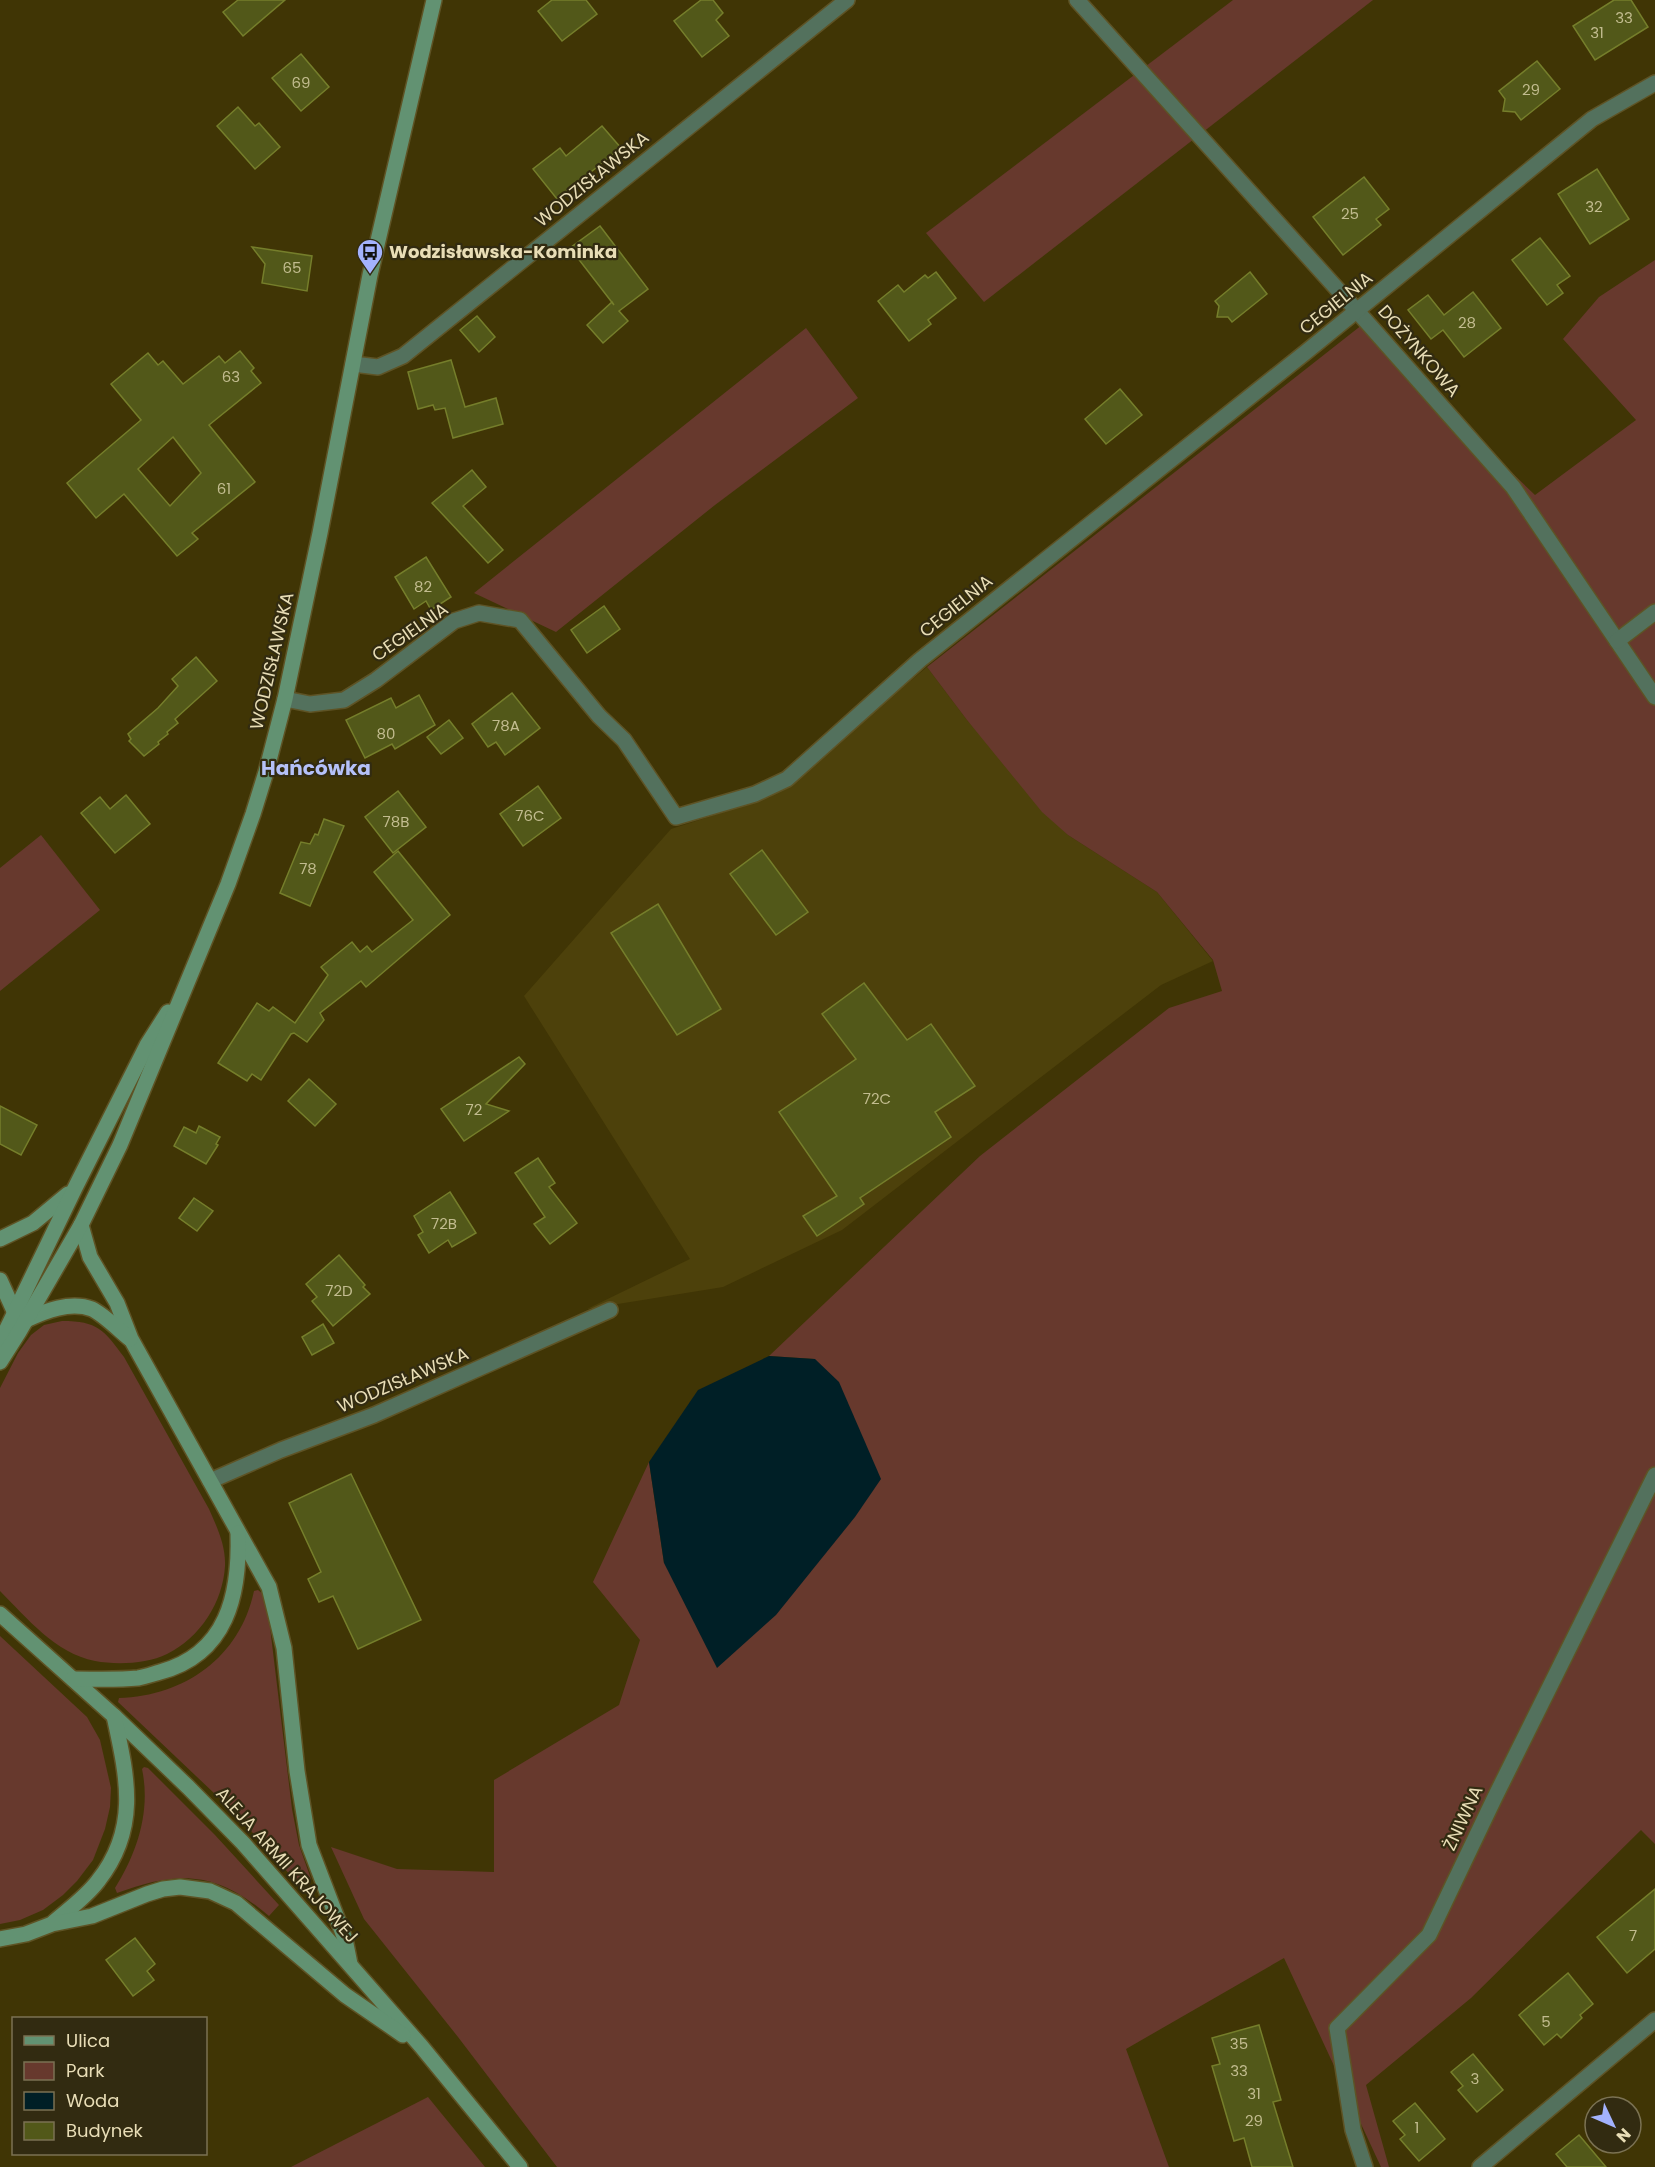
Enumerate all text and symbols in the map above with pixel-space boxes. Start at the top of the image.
house number: 33 [1615,7,1633,28]
house number: 31 [1590,22,1604,43]
house number: 69 [292,72,310,93]
house number: 29 [1522,79,1540,100]
street label: WODZISŁAWSKA [529,125,654,232]
house number: 32 [1585,196,1603,217]
house number: 25 [1341,203,1359,224]
bus stop icon: Wodzisławska-Kominka [355,237,385,275]
place label: Wodzisławska-Kominka [389,239,617,264]
house number: 65 [283,257,301,278]
street label: CEGIELNIA [1294,265,1378,340]
street label: DOŻYNKOWA [1372,299,1466,402]
house number: 28 [1458,312,1476,333]
house number: 63 [222,366,240,387]
house number: 61 [217,478,231,499]
street label: CEGIELNIA [914,568,998,643]
house number: 82 [414,576,432,597]
street label: WODZISŁAWSKA [244,590,299,732]
street label: CEGIELNIA [367,596,453,667]
house number: 78A [492,715,520,736]
house number: 80 [377,723,395,744]
district label: Hańcówka [261,754,371,782]
house number: 76C [515,805,545,826]
house number: 78B [383,811,409,832]
house number: 78 [299,858,317,879]
house number: 72C [863,1088,891,1109]
house number: 72 [466,1099,482,1120]
house number: 72B [431,1213,457,1234]
house number: 72D [325,1280,353,1301]
street label: WODZISŁAWSKA [333,1341,472,1418]
street label: ALEJA ARMII KRAJOWEJ [211,1781,364,1948]
street label: ŻNIWNA [1437,1781,1488,1854]
house number: 7 [1629,1925,1637,1946]
house number: 5 [1541,2011,1551,2032]
legend [12,2017,207,2155]
text: Ulica [66,2028,110,2053]
house number: 35 [1230,2033,1248,2054]
text: Park [66,2058,105,2083]
house number: 33 [1230,2060,1248,2081]
house number: 3 [1471,2068,1479,2089]
house number: 31 [1247,2083,1261,2104]
text: Woda [66,2088,119,2113]
north arrow [1583,2095,1643,2155]
house number: 29 [1245,2110,1263,2131]
house number: 1 [1415,2117,1419,2138]
text: Budynek [66,2118,144,2143]
text: N [1611,2123,1636,2147]

